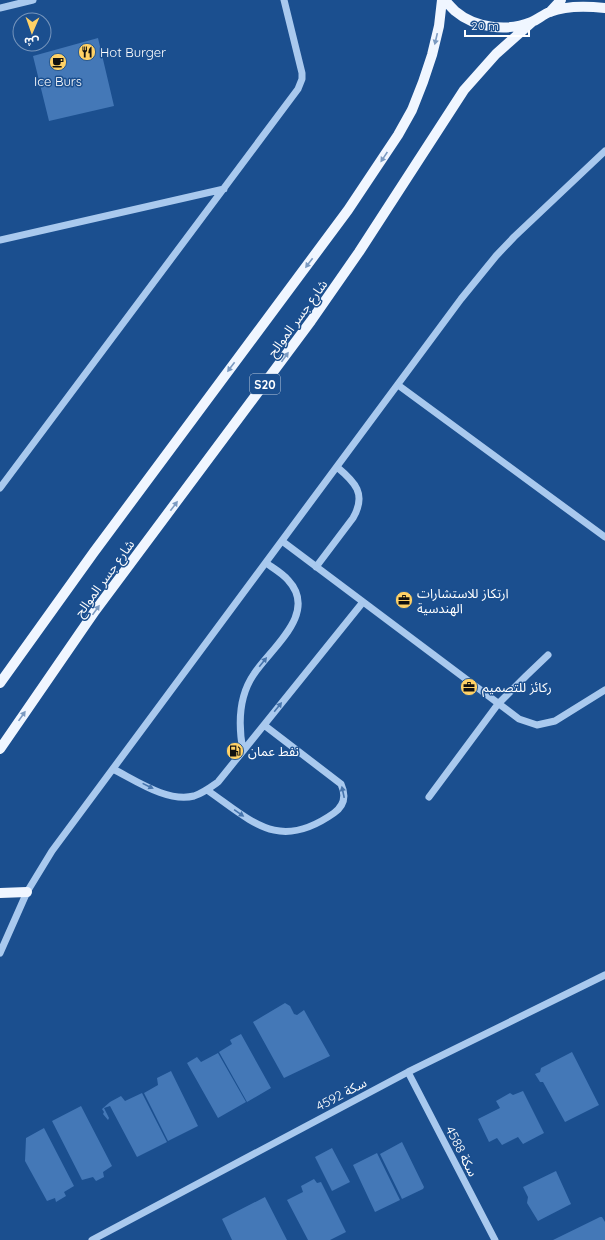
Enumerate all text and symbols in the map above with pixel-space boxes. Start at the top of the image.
north arrow [12,12,52,52]
scale bar [465,12,529,38]
text: 20 m [471,18,499,33]
one-way arrow [432,32,438,45]
text: ش [24,35,39,49]
restaurant icon: Hot Burger [77,42,97,62]
place label: Hot Burger [100,44,166,60]
cafe icon: Ice Burs [48,52,68,72]
place label: Ice Burs [34,73,82,89]
one-way arrow [380,151,388,162]
one-way arrow [304,257,313,268]
street label: شارع جسر الموالح [264,276,333,361]
one-way arrow [281,351,290,362]
one-way arrow [227,362,235,372]
road number: S20 [250,374,280,394]
one-way arrow [170,500,178,511]
street label: شارع جسر الموالح [71,536,140,621]
place label: ارتكاز للاستشارات الهندسية [417,585,509,617]
office icon: ارتكاز للاستشارات الهندسية [394,590,414,610]
one-way arrow [92,604,100,615]
one-way arrow [259,657,267,668]
office icon: ركائز للتصميم [459,677,479,697]
place label: ركائز للتصميم [482,679,552,698]
one-way arrow [274,702,283,713]
one-way arrow [18,711,26,722]
fuel station icon: نفط عمان [225,741,245,761]
place label: نفط عمان [248,743,299,760]
one-way arrow [142,783,153,789]
one-way arrow [339,785,345,798]
one-way arrow [234,809,244,817]
street label: سكة 4592 [313,1074,369,1114]
street label: سكة 4588 [442,1123,482,1179]

